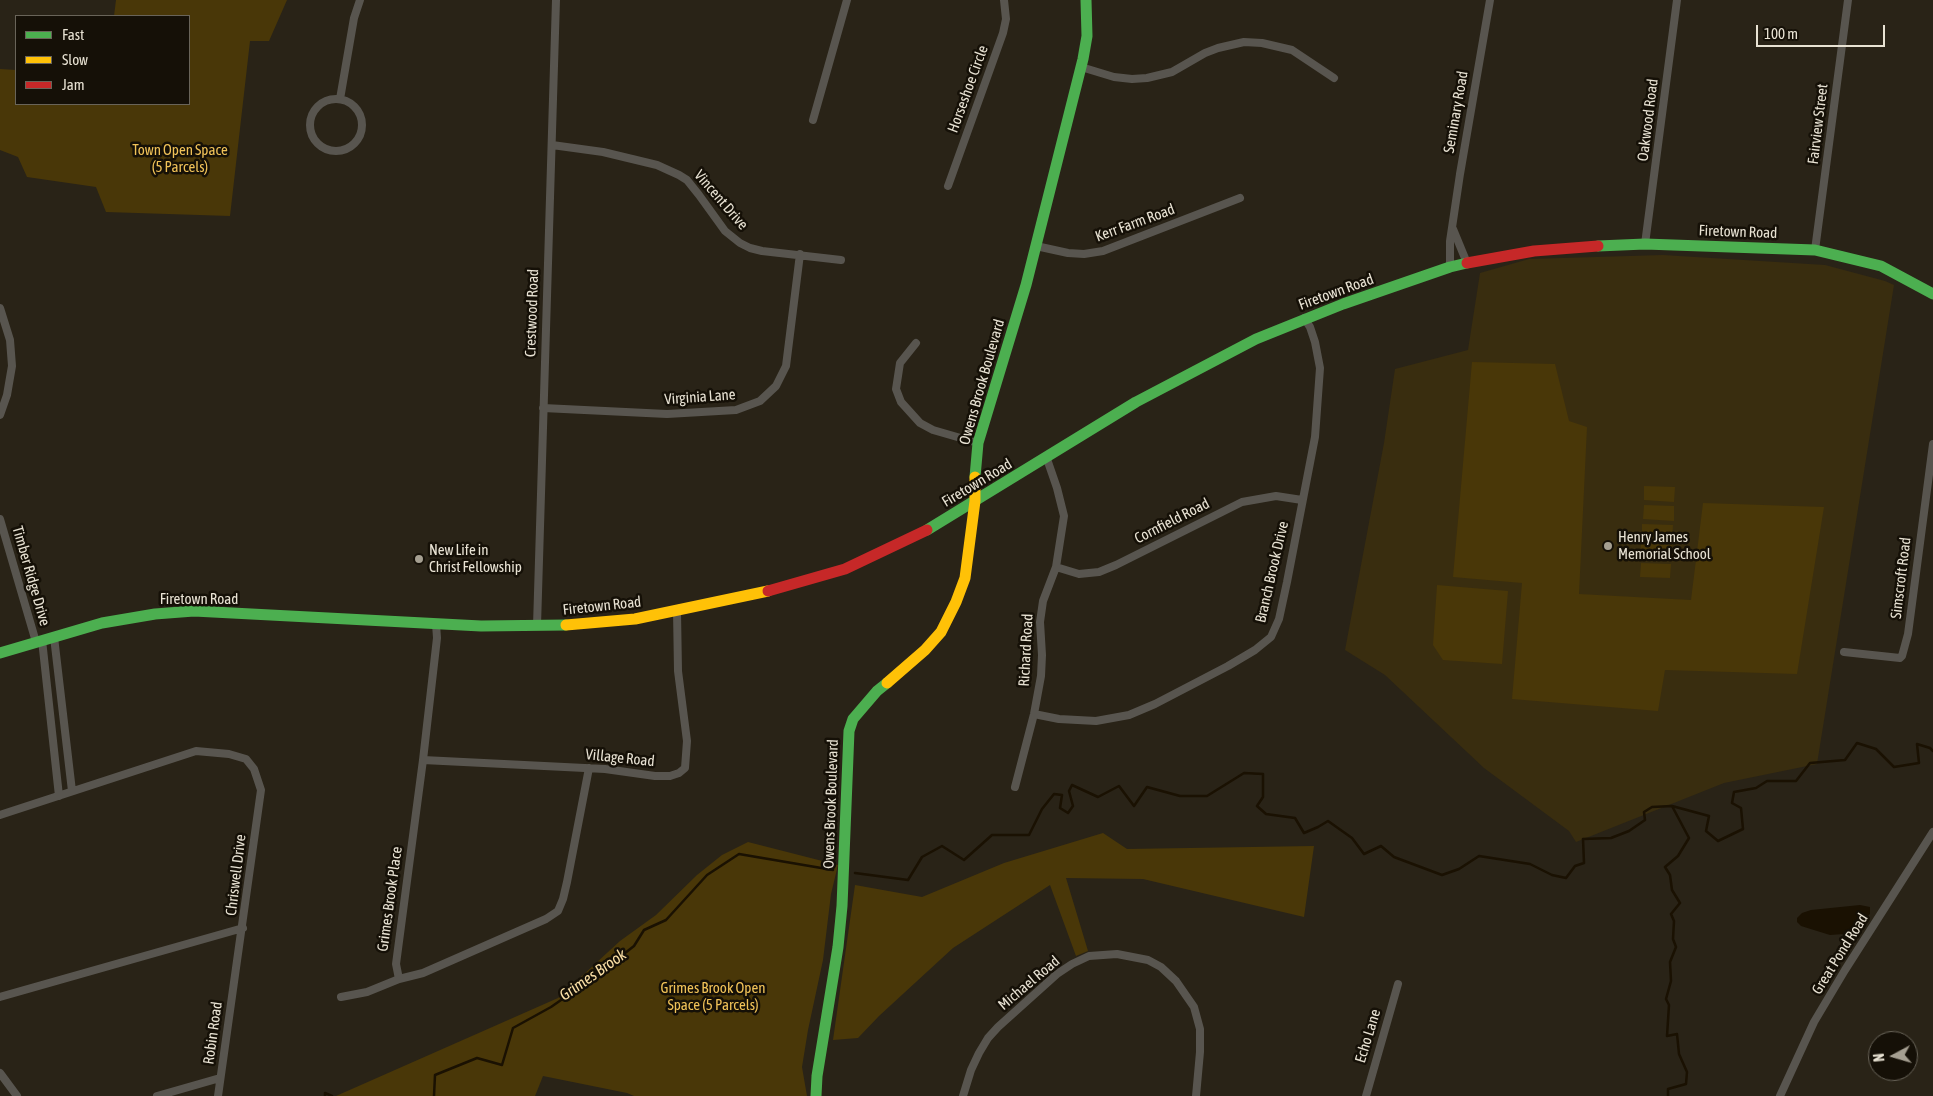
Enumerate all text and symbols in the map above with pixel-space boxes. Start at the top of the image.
legend [15,15,190,105]
scale bar [1758,15,1887,47]
text: 100 m [1764,25,1798,42]
text: Fast [62,26,84,43]
street label: Horseshoe Circle [944,43,992,135]
text: Slow [62,51,88,68]
street label: Seminary Road [1440,70,1472,154]
text: Jam [62,76,85,93]
street label: Oakwood Road [1634,78,1662,162]
street label: Fairview Street [1804,83,1832,165]
park label: Town Open Space (5 Parcels) [132,141,228,176]
street label: Vincent Drive [690,166,752,234]
street label: Kerr Farm Road [1093,200,1177,246]
street label: Firetown Road [1698,222,1778,242]
street label: Crestwood Road [521,269,543,357]
street label: Firetown Road [1296,270,1376,314]
street label: Owens Brook Boulevard [955,317,1009,447]
street label: Virginia Lane [664,386,736,408]
street label: Firetown Road [939,455,1015,511]
street label: Cornfield Road [1132,494,1212,548]
street label: Branch Brook Drive [1252,519,1292,625]
street label: Timber Ridge Drive [8,524,54,628]
place label: Henry James Memorial School [1618,528,1711,563]
street label: Simscroft Road [1887,536,1915,620]
marker: Henry James Memorial School [1602,540,1614,552]
place label: New Life in Christ Fellowship [429,541,522,576]
marker: New Life in Christ Fellowship [413,553,425,565]
street label: Firetown Road [160,590,238,608]
street label: Firetown Road [562,593,642,619]
street label: Richard Road [1015,613,1037,687]
street label: Owens Brook Boulevard [820,739,842,869]
street label: Village Road [585,745,655,771]
street label: Chriswell Drive [222,833,250,917]
street label: Grimes Brook Place [374,845,406,953]
street label: Great Pond Road [1808,910,1872,998]
water label: Grimes Brook [556,945,630,1005]
street label: Michael Road [995,952,1063,1014]
park label: Grimes Brook Open Space (5 Parcels) [660,979,766,1014]
street label: Robin Road [200,1001,226,1065]
street label: Echo Lane [1351,1007,1385,1065]
north arrow [1868,1031,1918,1081]
text: N [1871,1053,1887,1062]

